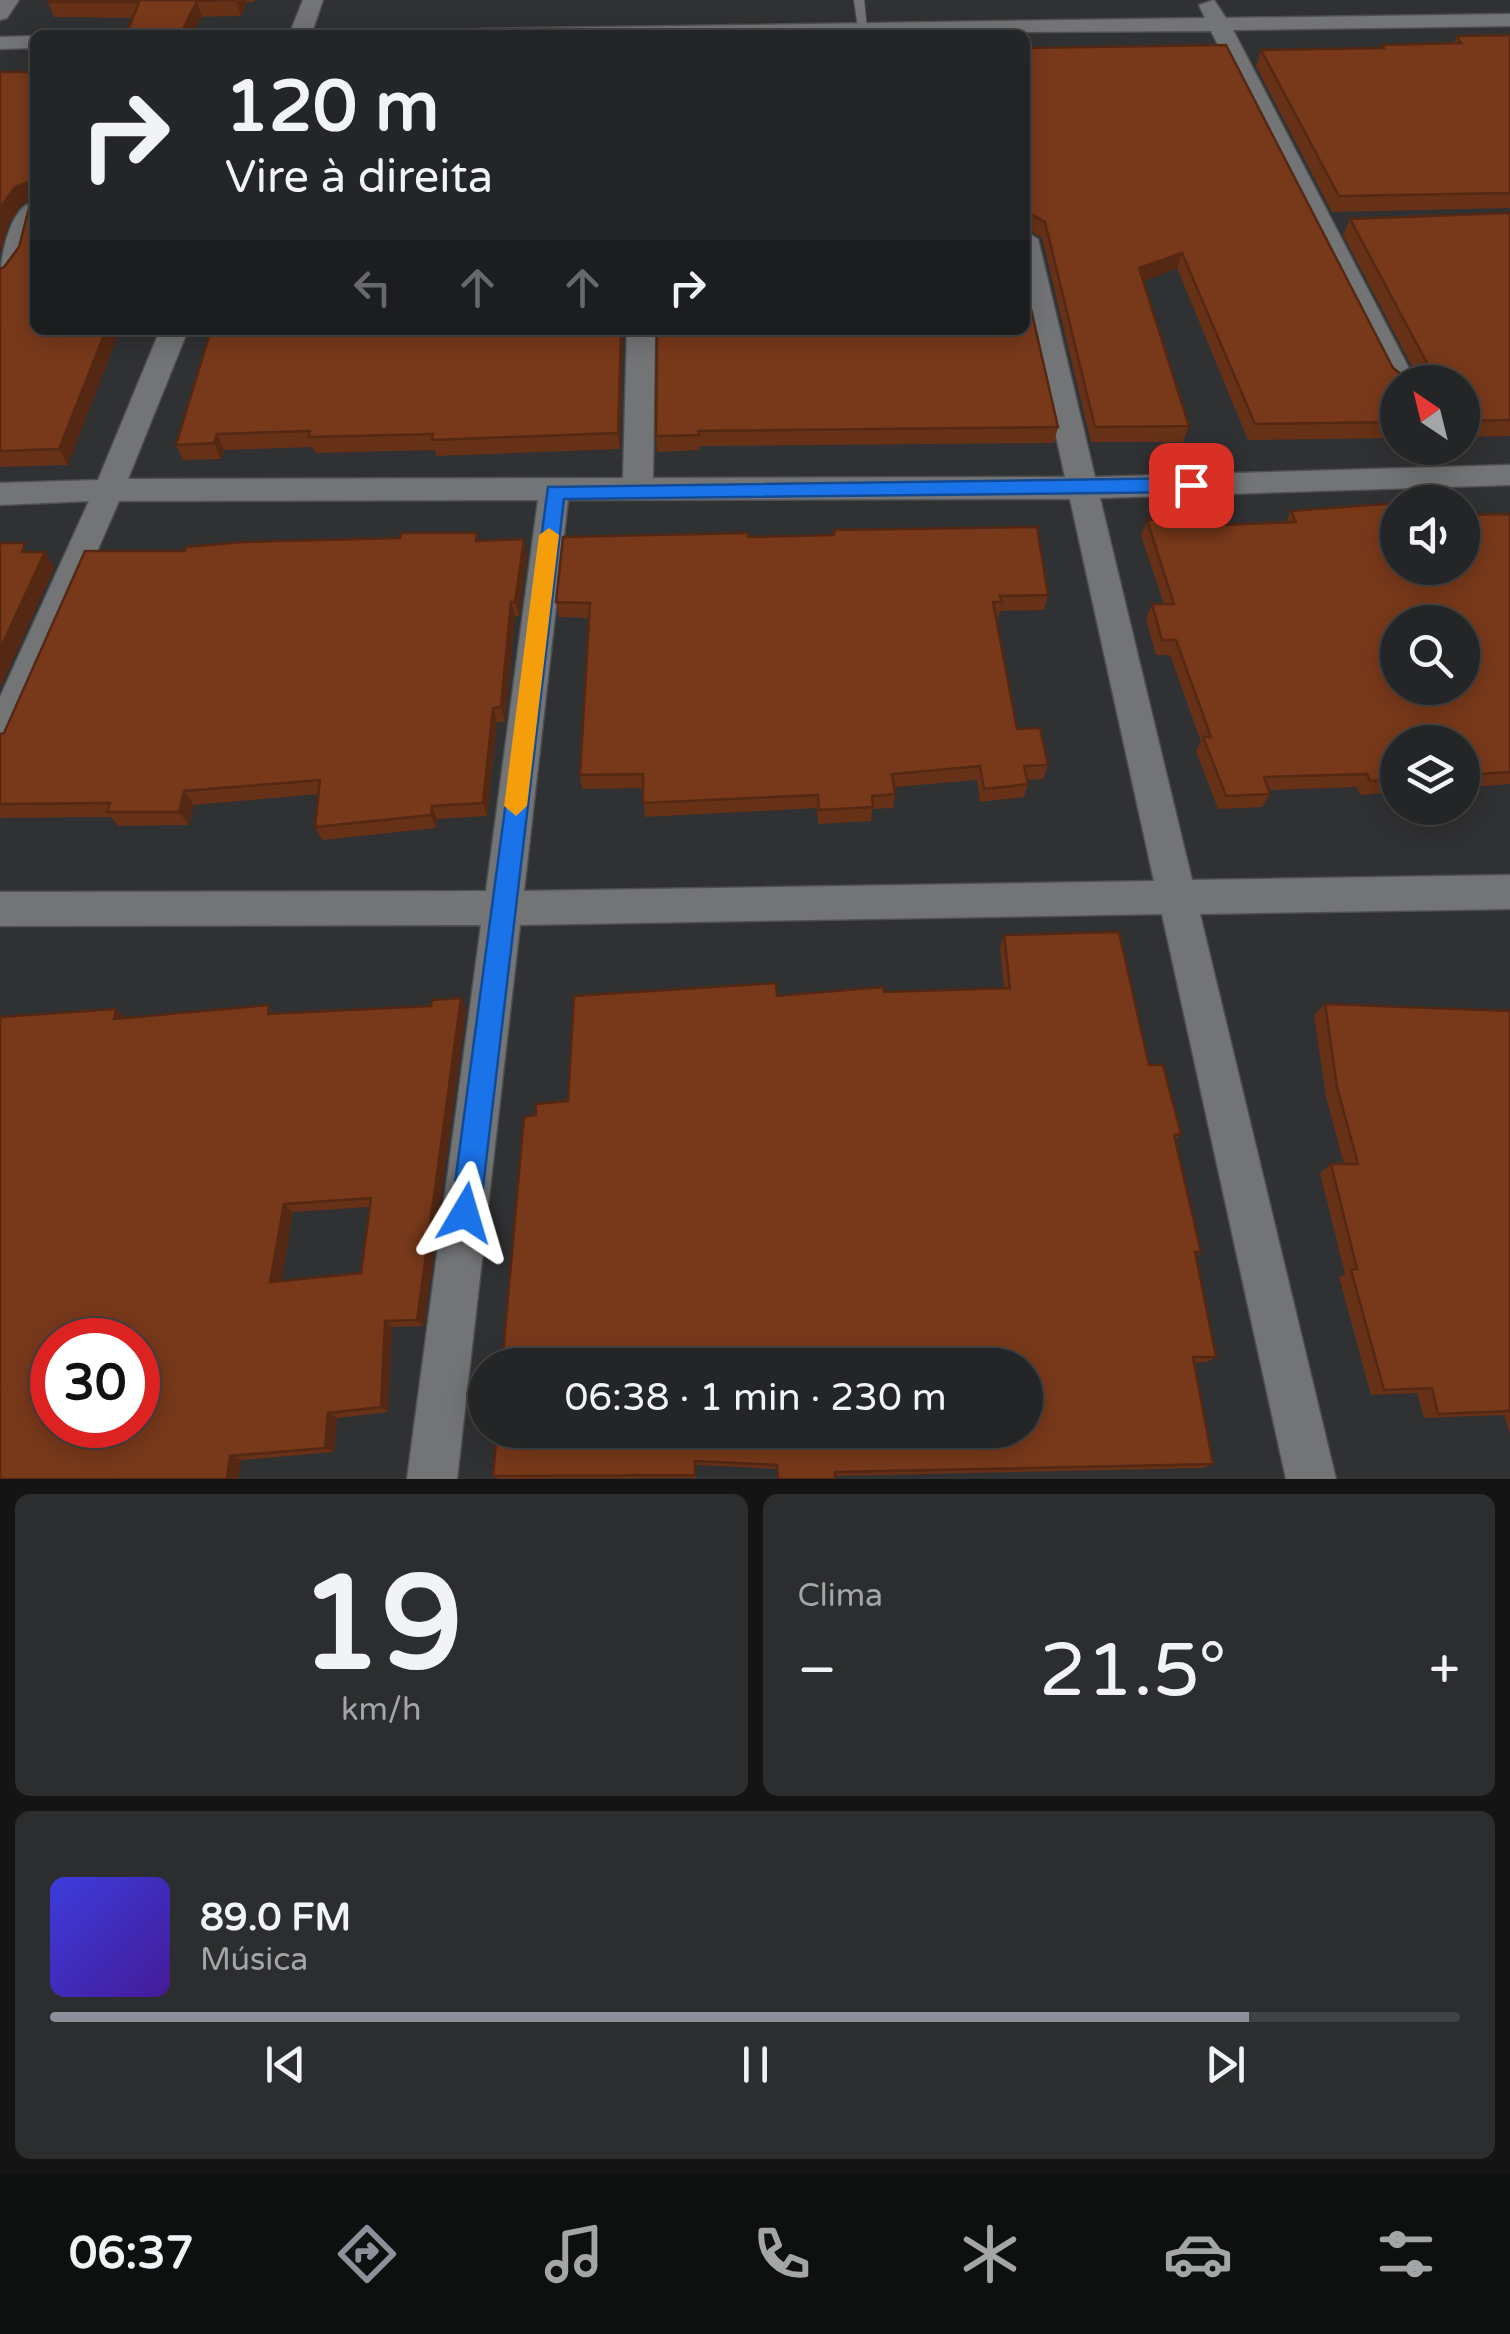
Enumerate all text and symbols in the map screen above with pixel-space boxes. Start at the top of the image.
text: 120 m [225,66,439,150]
icon: right [60,70,190,200]
text: Vire à direita [225,151,493,205]
icon: left [345,260,400,315]
icon: ahead [450,260,505,315]
icon: ahead [555,260,610,315]
icon: right [660,260,715,315]
north arrow [1380,365,1480,465]
map controls [1380,365,1480,825]
pin [1149,443,1234,528]
icon: arrive [1164,458,1219,513]
button: sound [1380,485,1480,585]
button: search [1380,605,1480,705]
button: layers [1380,725,1480,825]
position arrow [413,1161,517,1265]
speed limit sign: 30 [30,1318,160,1448]
text: 06:38 · 1 min · 230 m [564,1375,947,1421]
text: 19 [300,1548,463,1704]
text: Clima [798,1577,883,1615]
text: 21.5° [1039,1626,1227,1716]
text: − [798,1638,837,1704]
text: + [1429,1638,1460,1704]
text: km/h [341,1691,421,1729]
text: 89.0 FM [200,1895,351,1941]
text: Música [200,1941,308,1979]
icon: previous [258,2037,313,2092]
icon: pause [728,2037,783,2092]
icon: next [1198,2037,1253,2092]
icon: directions [332,2219,402,2289]
icon: music [539,2219,609,2289]
icon: phone [747,2219,817,2289]
icon: climate [955,2219,1025,2289]
icon: car [1163,2219,1233,2289]
icon: filters [1371,2219,1441,2289]
text: 06:37 [69,2227,194,2281]

